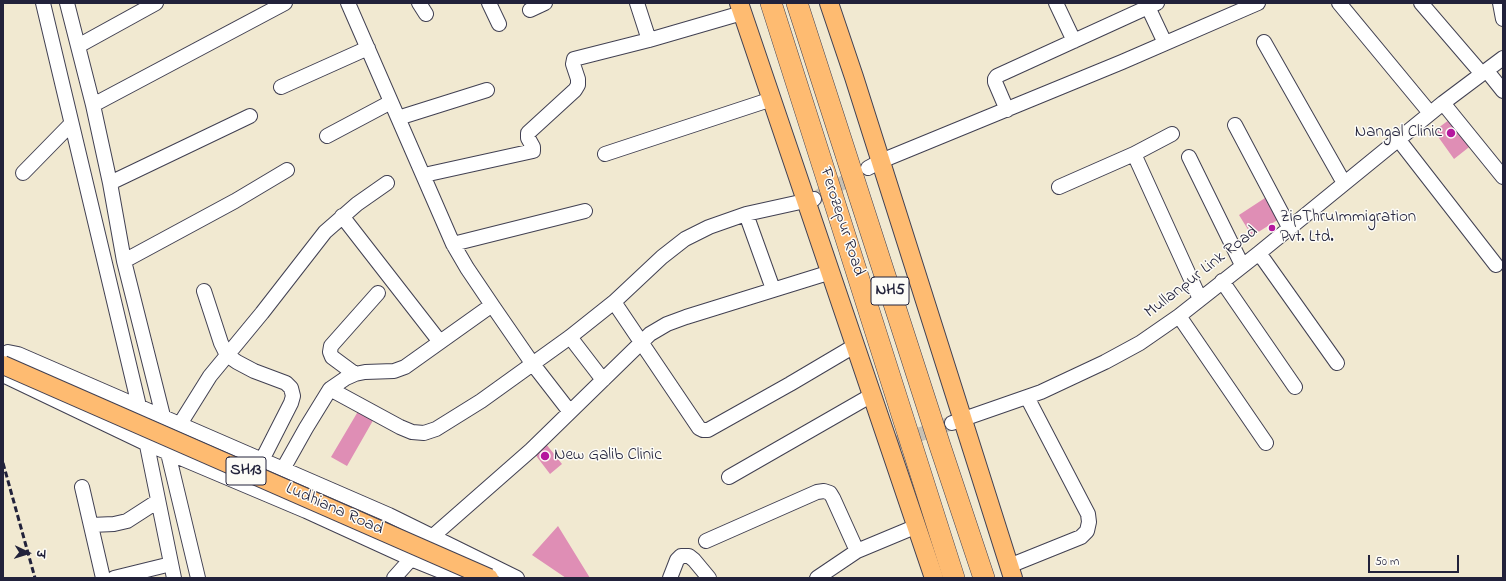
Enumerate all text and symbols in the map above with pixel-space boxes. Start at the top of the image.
place label: Nangal Clinic [1355,123,1442,143]
marker: Nangal Clinic [1445,127,1457,139]
street label: Ferozepur Road [814,165,868,279]
place label: ZipThruImmigration Pvt. Ltd. [1280,208,1416,248]
street label: Mullanpur Link Road [1141,222,1263,324]
marker: ZipThruImmigration Pvt. Ltd. [1267,223,1277,233]
road number: NH5 [871,277,909,305]
place label: New Galib Clinic [554,446,662,466]
marker: New Galib Clinic [539,450,551,462]
road number: SH13 [226,457,266,485]
street label: Ludhiana Road [282,479,386,541]
north arrow [8,533,48,573]
scale bar [1370,547,1461,573]
text: उ [32,550,48,558]
text: 50 m [1375,553,1399,571]

